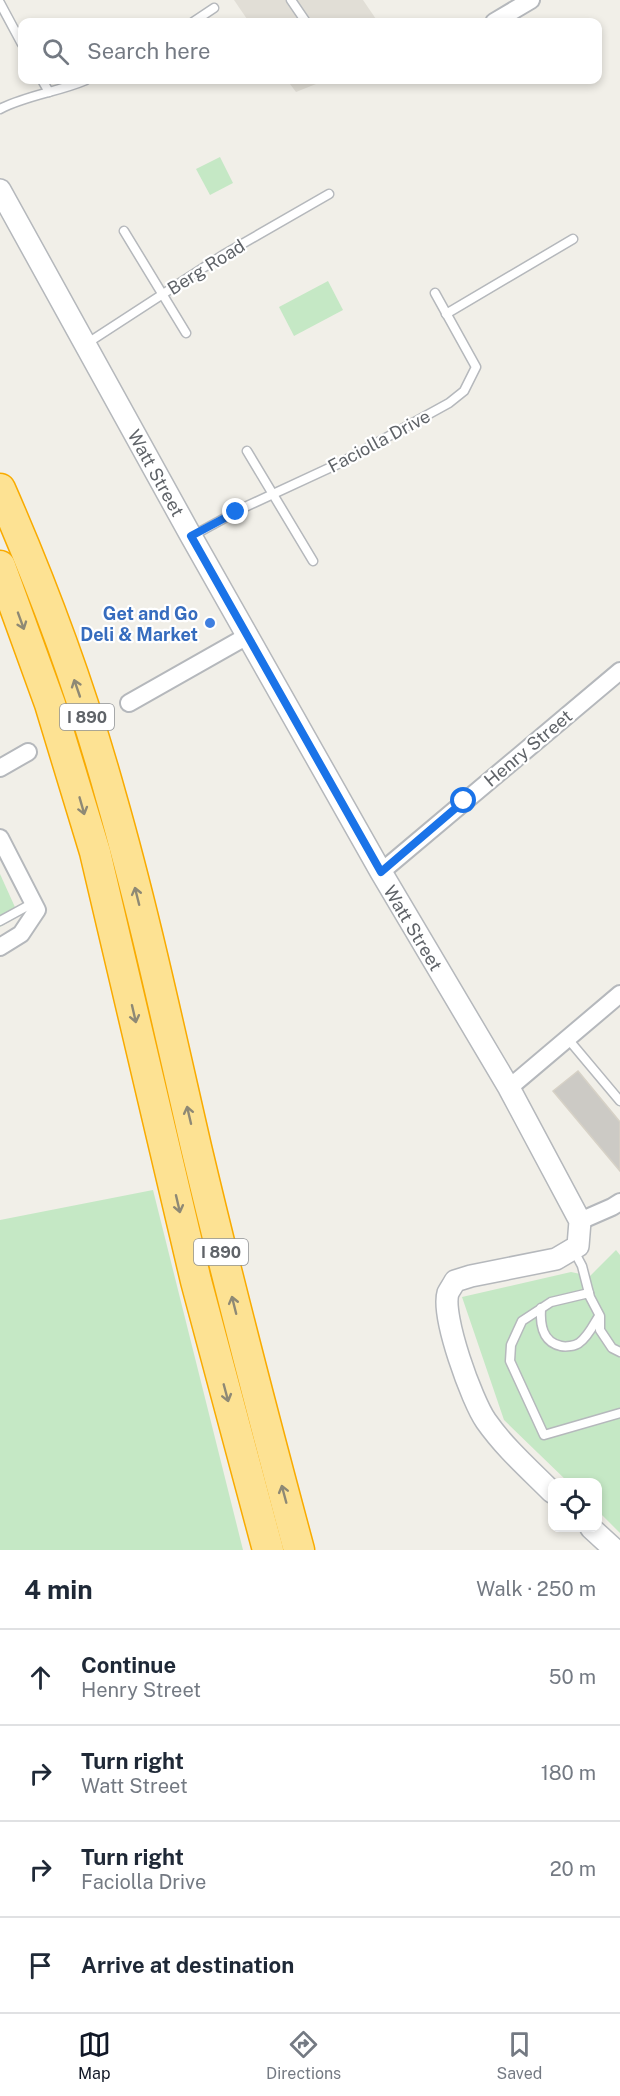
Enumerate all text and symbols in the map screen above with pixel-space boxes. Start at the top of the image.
search box [18,18,602,84]
icon: search [39,35,72,68]
text: Search here [87,38,211,64]
street label: Berg Road [163,235,249,299]
street label: Faciolla Drive [324,405,434,477]
street label: Watt Street [124,426,188,520]
route end [222,498,248,524]
place label: Get and Go Deli & Market [80,603,198,645]
one-way arrow [16,611,27,630]
marker: Get and Go Deli & Market [203,616,217,630]
one-way arrow [70,679,81,698]
road number: I 890 [60,704,114,730]
street label: Henry Street [480,705,576,791]
route start [450,787,476,813]
one-way arrow [77,796,89,815]
street label: Watt Street [379,881,447,975]
one-way arrow [131,886,142,906]
one-way arrow [128,1004,140,1023]
one-way arrow [182,1106,194,1125]
one-way arrow [173,1194,185,1213]
road number: I 890 [194,1239,248,1265]
one-way arrow [228,1296,239,1315]
one-way arrow [220,1383,232,1402]
map controls [548,1478,602,1532]
button: locate [548,1478,602,1532]
one-way arrow [278,1484,289,1503]
text: 4 min [24,1574,93,1605]
text: Walk · 250 m [476,1577,596,1601]
text: Continue [81,1652,176,1678]
icon: ahead [24,1661,57,1694]
text: 50 m [549,1665,596,1689]
text: Henry Street [81,1678,201,1702]
text: Turn right [81,1748,184,1774]
icon: right [24,1757,57,1790]
text: 180 m [541,1761,596,1785]
text: Watt Street [81,1774,188,1798]
text: Turn right [81,1844,184,1870]
icon: right [24,1853,57,1886]
text: 20 m [550,1857,596,1881]
text: Faciolla Drive [81,1870,206,1894]
icon: arrive [24,1949,57,1982]
text: Arrive at destination [81,1952,294,1978]
tab: Map [78,2028,111,2083]
tab: Directions [266,2028,341,2083]
tab: Saved [497,2028,542,2083]

